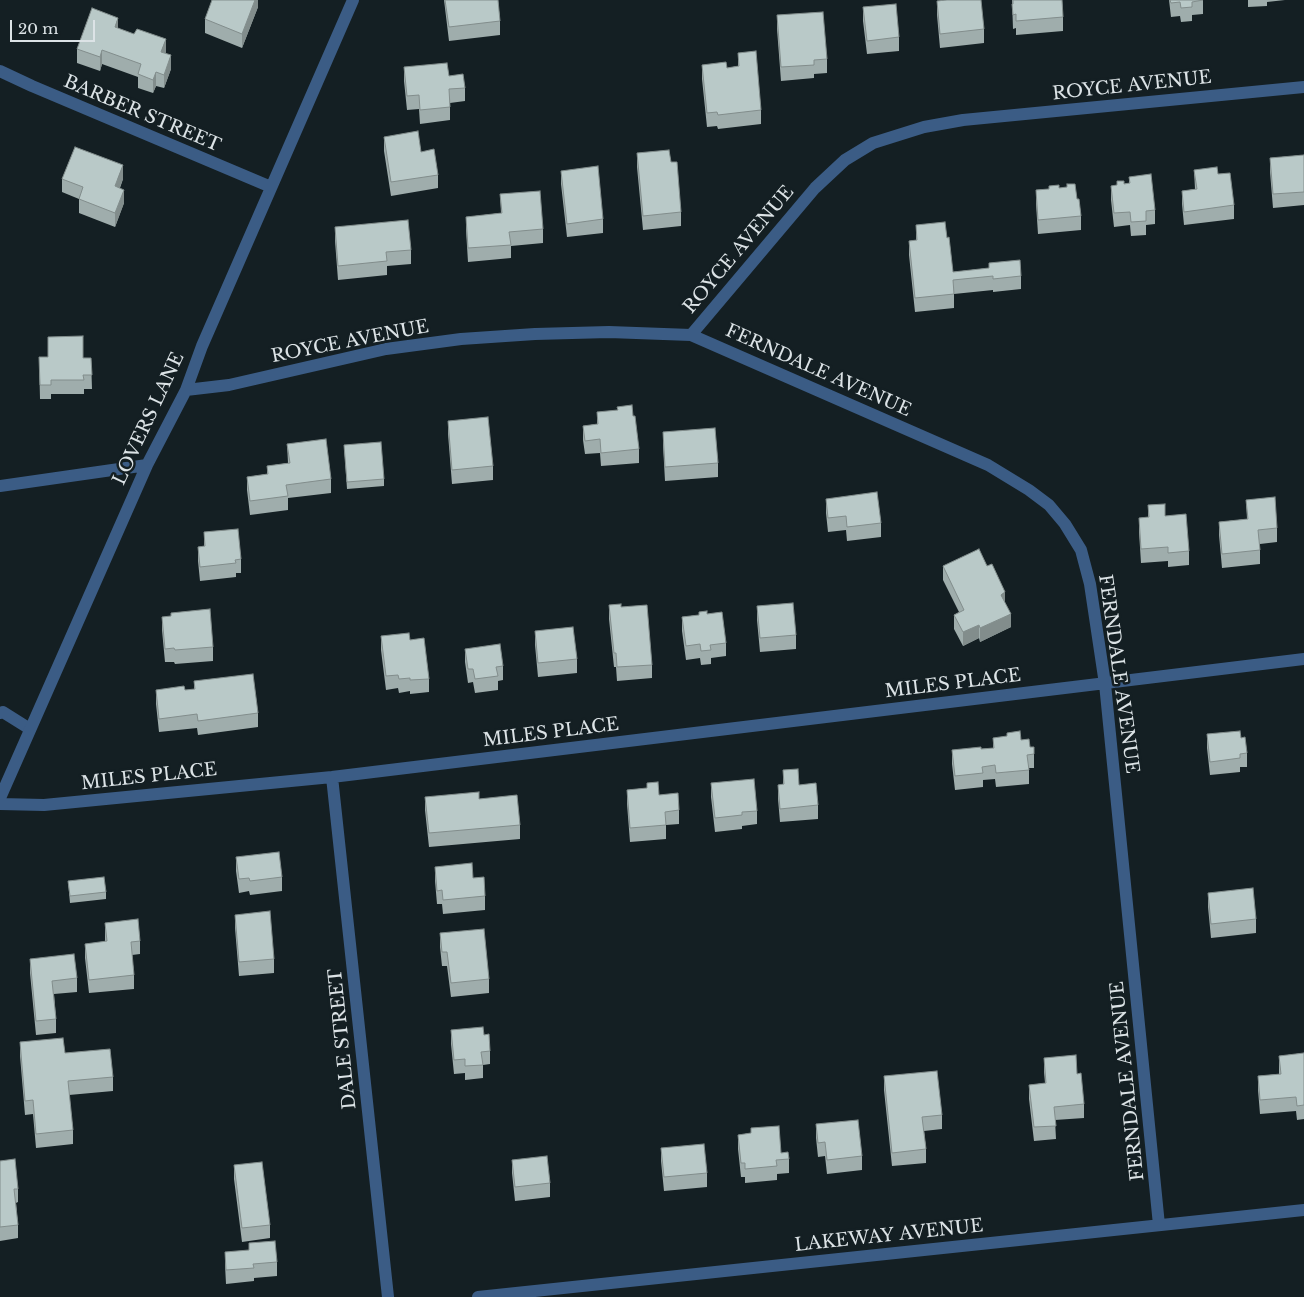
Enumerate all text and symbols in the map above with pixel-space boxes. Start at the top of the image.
scale bar [12,10,98,42]
text: 20 m [18,19,58,38]
street label: ROYCE AVENUE [1051,67,1213,105]
street label: BARBER STREET [60,71,224,157]
street label: ROYCE AVENUE [679,182,799,318]
street label: ROYCE AVENUE [269,316,431,368]
street label: FERNDALE AVENUE [722,320,914,422]
street label: LOVERS LANE [109,349,189,489]
street label: FERNDALE AVENUE [1093,573,1143,775]
street label: MILES PLACE [884,665,1022,703]
street label: MILES PLACE [482,714,620,752]
street label: MILES PLACE [80,759,218,795]
street label: DALE STREET [325,968,361,1110]
street label: FERNDALE AVENUE [1107,980,1149,1182]
street label: LAKEWAY AVENUE [794,1215,984,1257]

